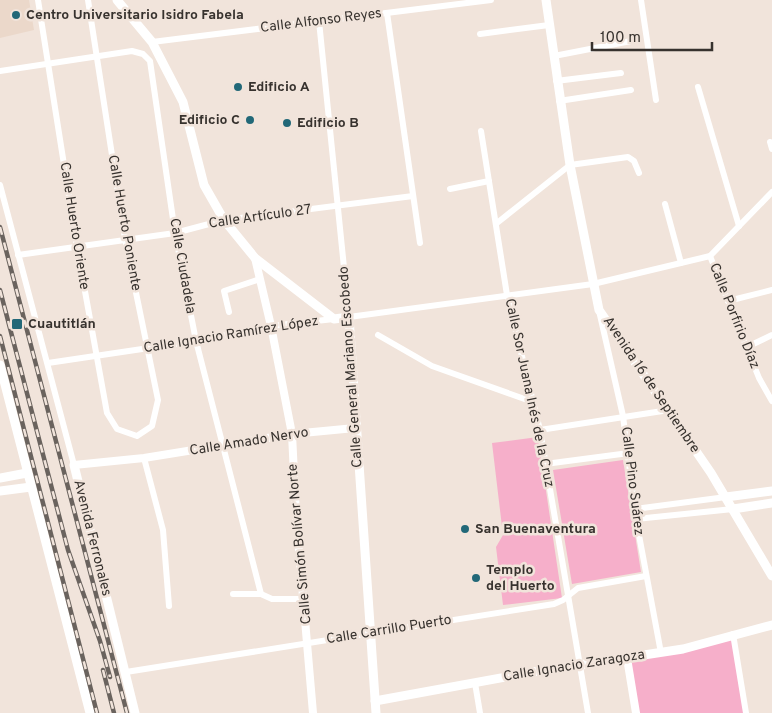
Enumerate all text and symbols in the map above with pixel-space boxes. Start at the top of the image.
street label: Calle Alfonso Reyes [259,5,383,37]
place label: Centro Universitario Isidro Fabela [26,7,244,24]
marker: Centro Universitario Isidro Fabela [10,9,22,21]
scale bar [592,20,712,52]
text: 100 m [600,29,641,48]
place label: Edificio A [248,79,310,96]
marker: Edificio A [232,81,244,93]
place label: Edificio C [179,112,240,129]
marker: Edificio C [244,114,256,126]
place label: Edificio B [297,115,359,132]
marker: Edificio B [281,117,293,129]
street label: Calle Huerto Poniente [104,154,144,292]
street label: Calle Huerto Oriente [56,161,92,291]
street label: Calle Artículo 27 [208,201,312,233]
street label: Calle Ciudadela [165,217,199,315]
street label: Calle Porfirio Díaz [705,261,763,371]
street label: Calle General Mariano Escobedo [335,265,367,468]
street label: Calle Sor Juana Inés de la Cruz [501,297,557,489]
street label: Calle Ignacio Ramírez López [142,313,320,357]
street label: Avenida 16 de Septiembre [599,313,703,457]
place label: Cuautitlán [28,316,96,333]
marker: Cuautitlán [10,317,24,331]
street label: Calle Amado Nervo [188,424,310,460]
street label: Calle Pino Suárez [617,426,647,536]
street label: Calle Simón Bolívar Norte [285,463,315,625]
street label: Avenida Ferronales [69,478,115,598]
place label: San Buenaventura [475,521,596,538]
marker: San Buenaventura [459,523,471,535]
place label: Templo del Huerto [486,562,555,595]
marker: Templo del Huerto [470,572,482,584]
street label: Calle Carrillo Puerto [325,612,453,648]
street label: Calle Ignacio Zaragoza [502,646,646,686]

